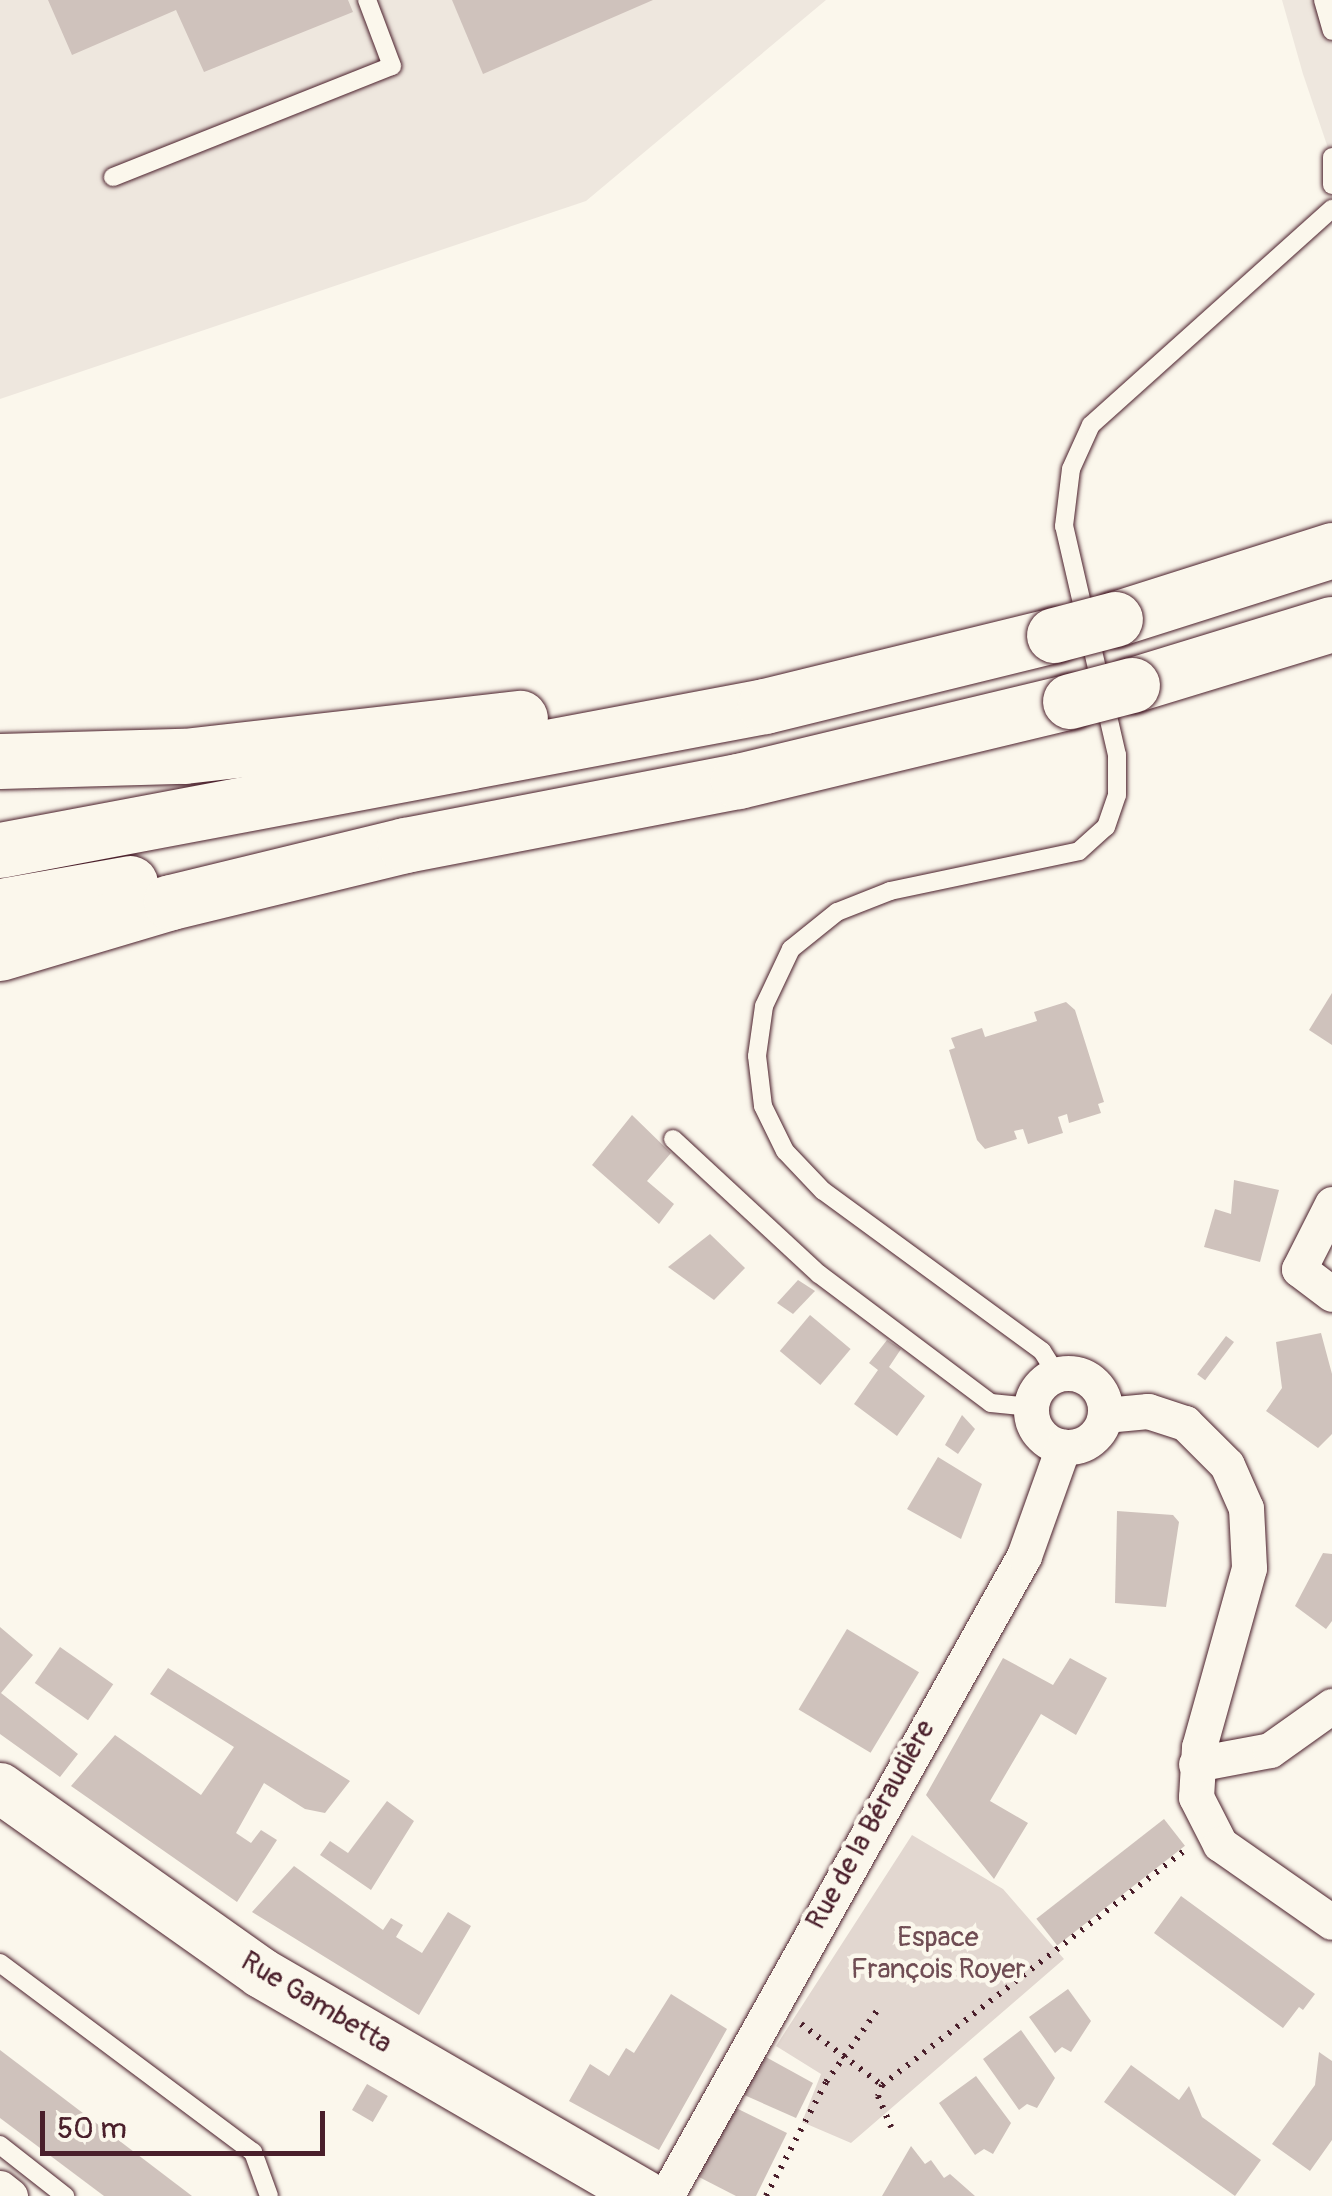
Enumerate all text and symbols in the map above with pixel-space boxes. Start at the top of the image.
street label: Rue de la Béraudière [800,1715,942,1935]
park label: Espace François Royer [851,1921,1025,1987]
street label: Rue Gambetta [235,1945,397,2061]
scale bar [45,2091,330,2153]
text: 50 m [57,2110,127,2147]

